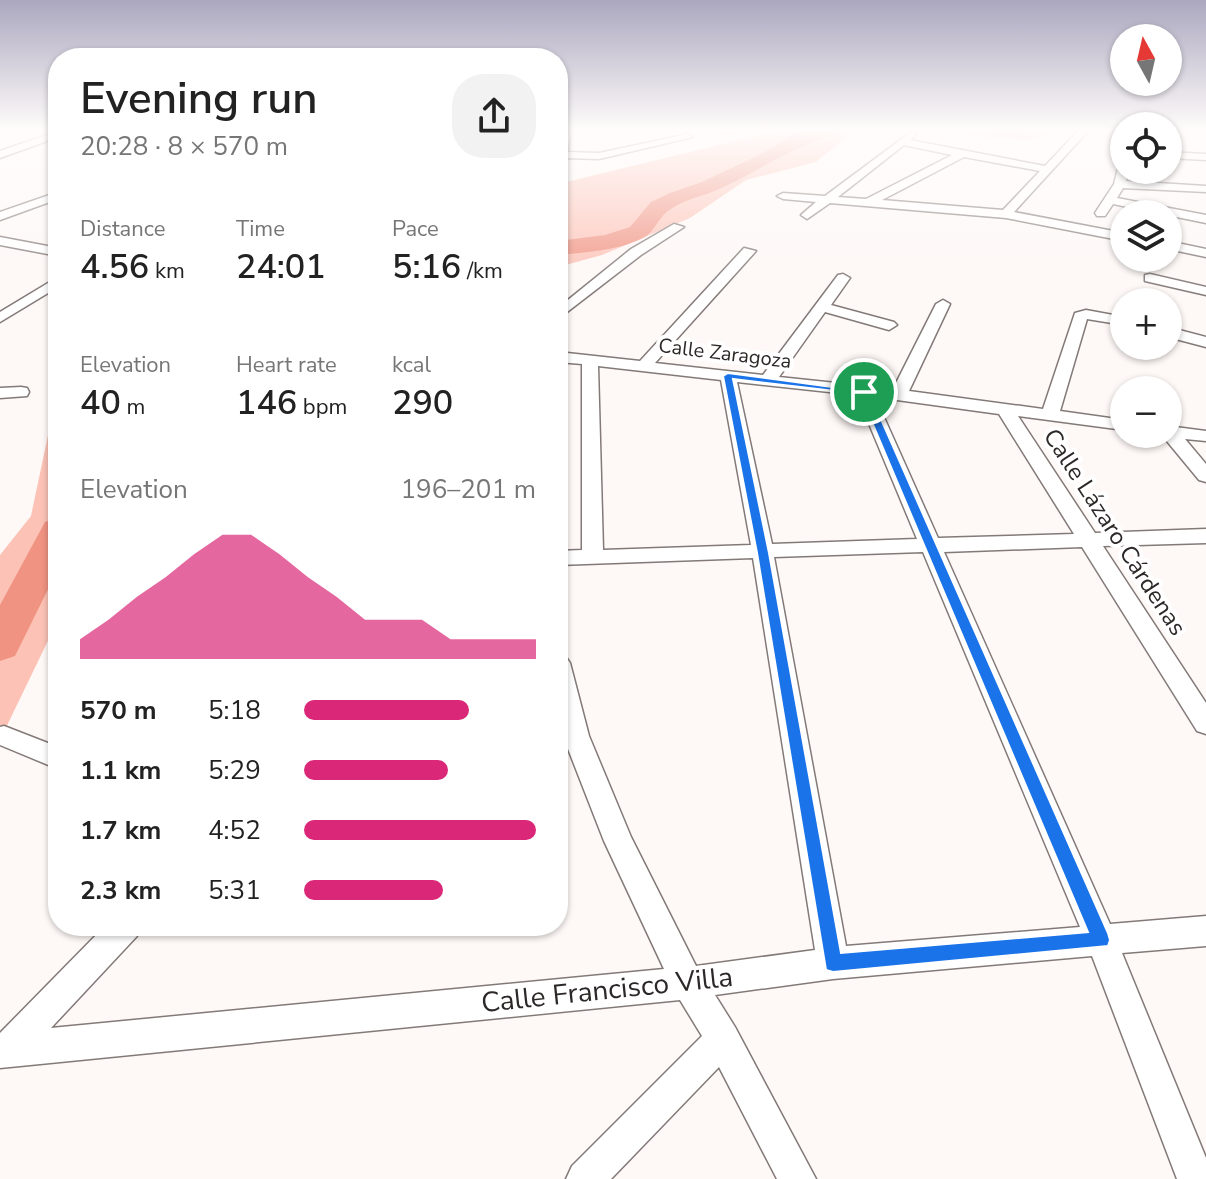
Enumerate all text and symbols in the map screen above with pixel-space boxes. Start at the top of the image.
north arrow [1110,24,1182,96]
map controls [1110,24,1182,448]
text: Evening run [80,69,318,129]
button: share [452,74,536,158]
button: locate [1110,112,1182,184]
text: 20:28 · 8 × 570 m [80,129,288,164]
button: layers [1110,200,1182,272]
text: Distance [80,214,165,244]
text: Time [236,214,285,244]
text: Pace [392,214,439,244]
text: 4.56 [80,244,149,290]
text: 24:01 [236,244,326,290]
text: 5:16 [392,244,461,290]
text: km [149,256,185,286]
text: /km [461,256,503,286]
button: + [1110,288,1182,360]
street label: Calle Zaragoza [657,332,793,375]
text: Elevation [80,350,171,380]
text: Heart rate [236,350,337,380]
text: kcal [392,350,431,380]
pin [830,358,898,426]
icon: arrive [842,370,886,414]
button: − [1110,376,1182,448]
text: 40 [80,380,121,426]
text: 146 [236,380,297,426]
text: 290 [392,380,453,426]
text: m [121,392,145,422]
text: bpm [297,392,347,422]
street label: Calle Lázaro Cárdenas [1036,422,1194,642]
text: Elevation [80,472,188,507]
text: 196–201 m [400,472,536,507]
text: 570 m [80,693,157,728]
text: 5:18 [208,693,261,728]
text: 1.1 km [80,753,161,788]
text: 5:29 [208,753,261,788]
text: 1.7 km [80,813,161,848]
text: 4:52 [208,813,261,848]
text: 2.3 km [80,873,161,908]
text: 5:31 [208,873,261,908]
street label: Calle Francisco Villa [479,958,735,1022]

